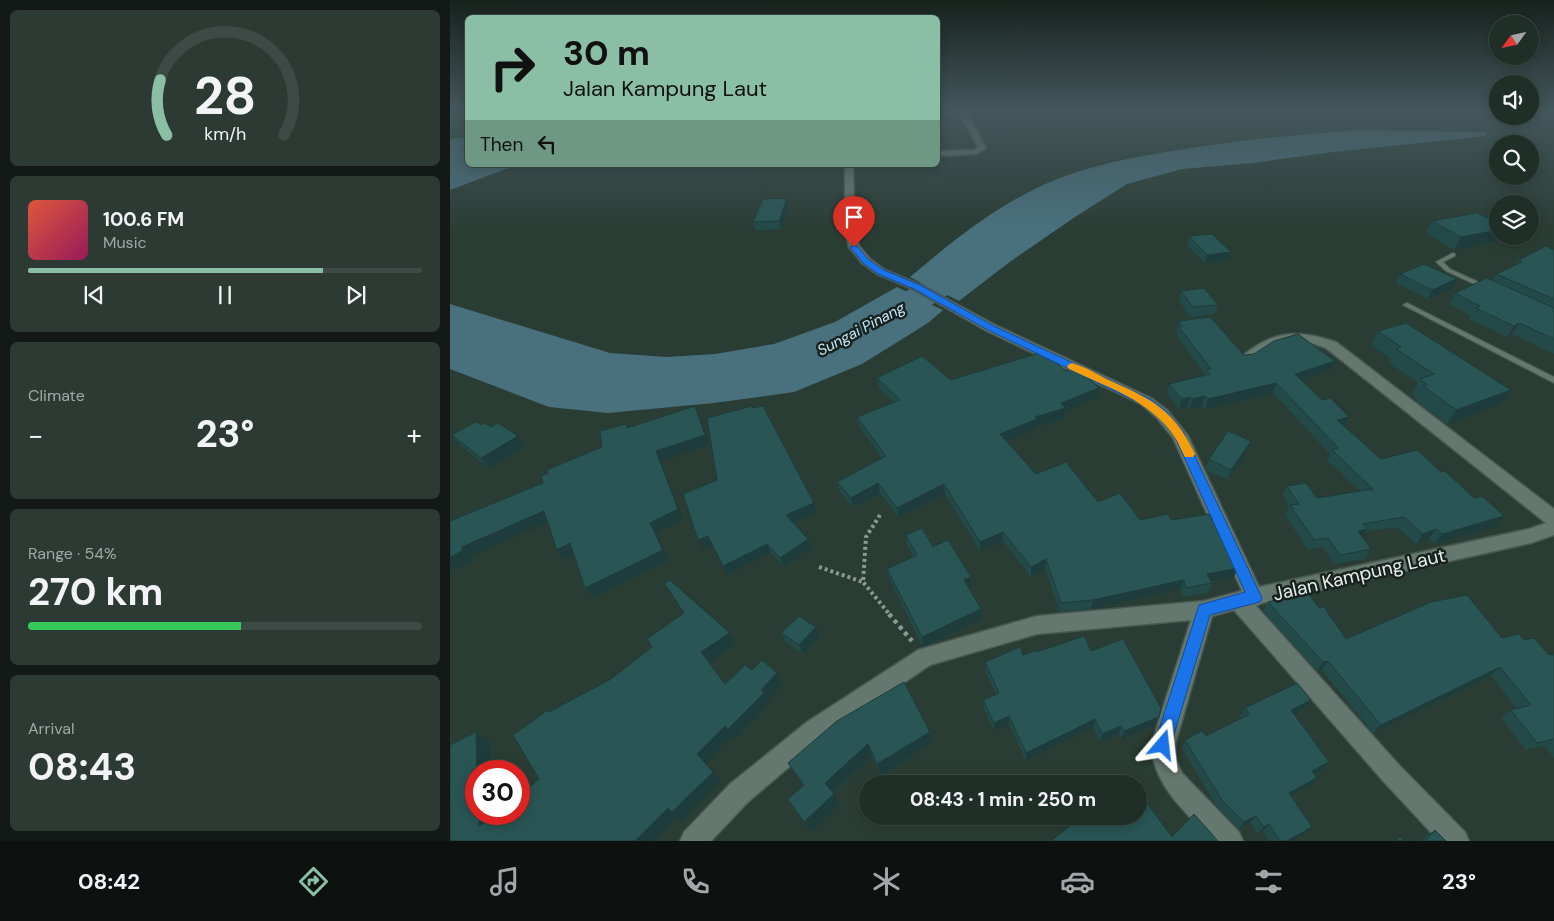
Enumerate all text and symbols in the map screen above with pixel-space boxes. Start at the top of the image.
north arrow [1489,15,1539,65]
map controls [1489,15,1539,245]
text: 30 m [563,30,650,76]
icon: right [480,35,545,100]
text: 28 [194,62,256,130]
text: Jalan Kampung Laut [563,74,767,103]
button: sound [1489,75,1539,125]
text: km/h [204,122,246,146]
icon: left [533,130,561,158]
text: Then [480,132,523,157]
button: search [1489,135,1539,185]
button: layers [1489,195,1539,245]
pin [833,196,875,247]
icon: arrive [840,203,868,231]
text: 100.6 FM [103,207,184,232]
text: Music [103,232,147,253]
icon: previous [80,281,108,309]
icon: pause [211,281,239,309]
icon: next [342,281,370,309]
water label: Sungai Pinang [814,297,909,360]
text: Climate [28,385,85,406]
text: 23° [196,409,254,459]
text: − [28,417,43,454]
text: + [407,417,422,454]
street label: Jalan Kampung Laut [1270,542,1448,607]
text: Range · 54% [28,543,117,564]
text: 270 km [28,567,163,617]
text: Arrival [28,718,75,739]
position arrow [1136,718,1188,770]
text: 08:43 [28,742,136,792]
speed limit sign: 30 [465,760,530,825]
text: 08:43 · 1 min · 250 m [910,787,1096,812]
icon: directions [296,864,331,899]
icon: music [487,864,522,899]
icon: phone [678,864,713,899]
icon: climate [869,864,904,899]
icon: car [1060,864,1095,899]
icon: filters [1251,864,1286,899]
text: 08:42 [78,867,140,896]
text: 23° [1442,867,1476,896]

